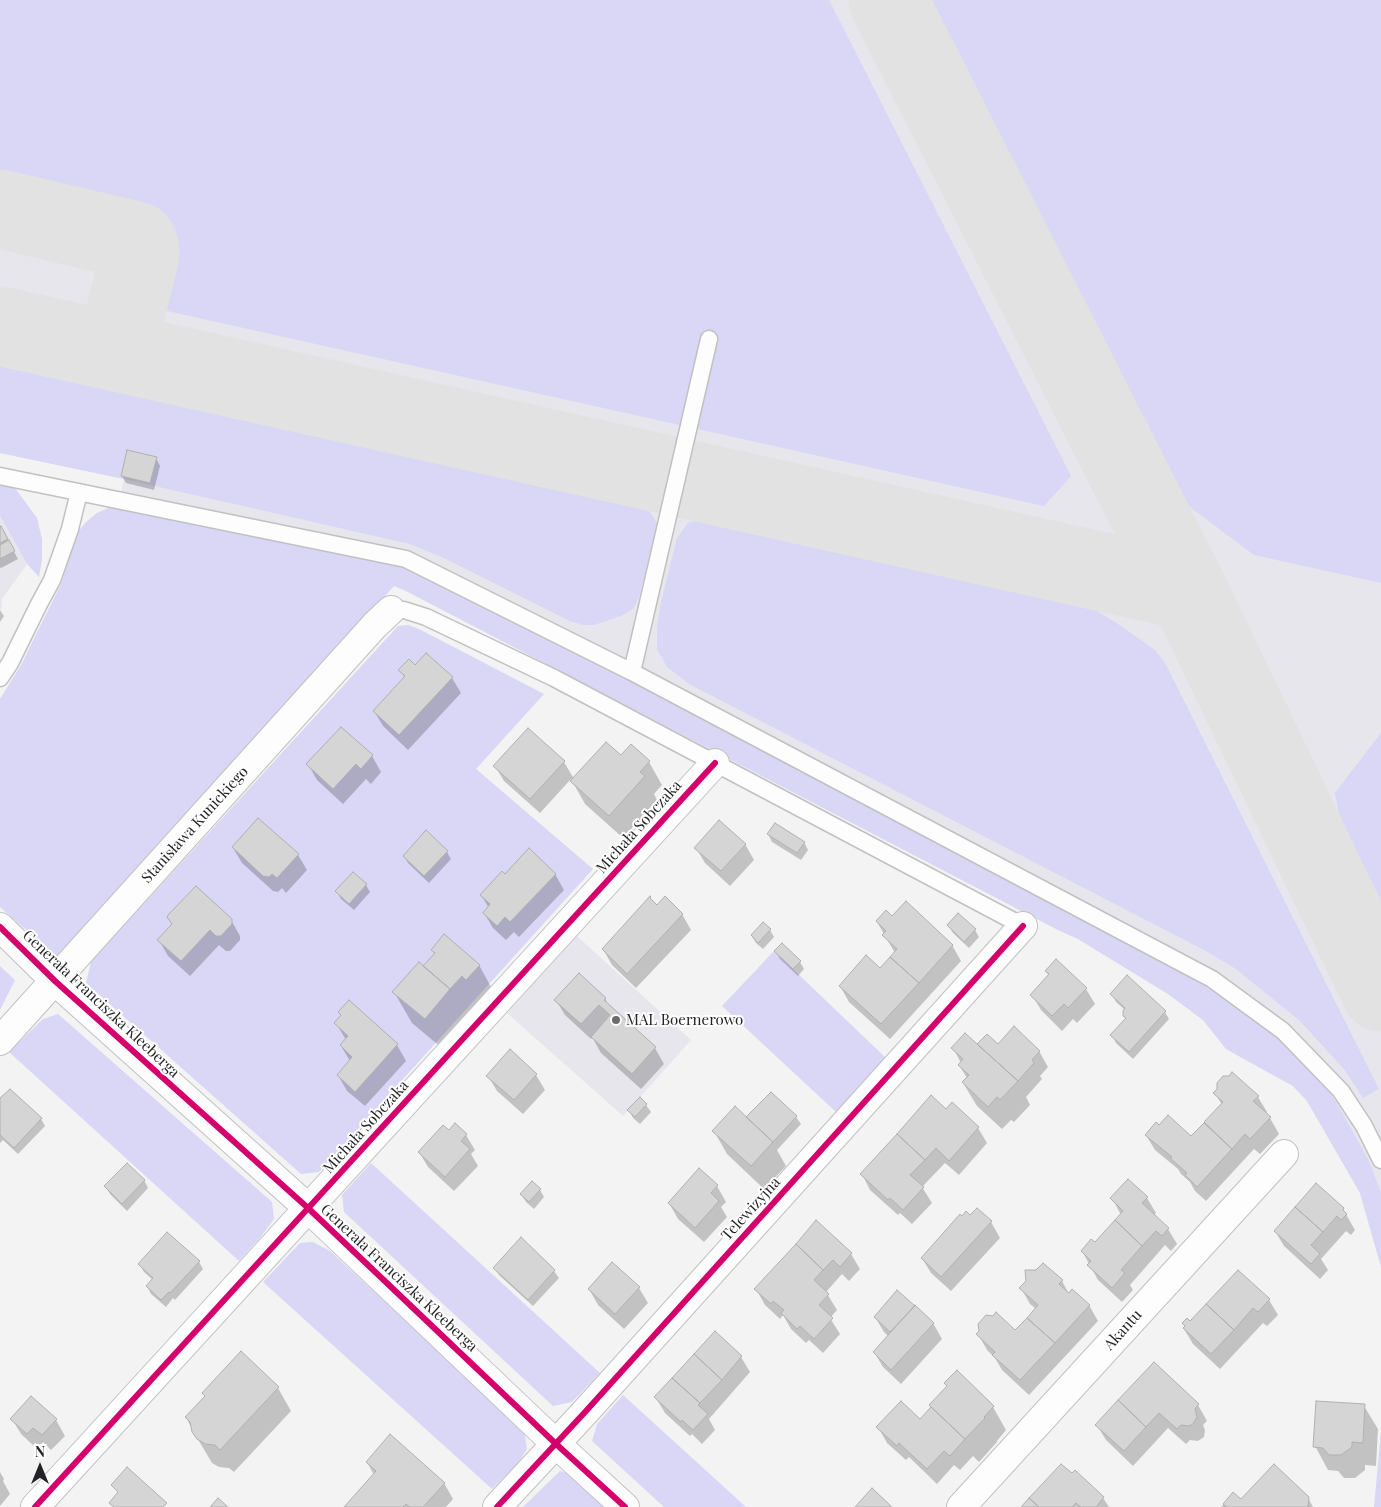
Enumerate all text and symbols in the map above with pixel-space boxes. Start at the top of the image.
street label: Stanisława Kunickiego [138,763,252,887]
street label: Michała Sobczaka [593,777,685,877]
street label: Generała Franciszka Kleeberga [19,927,183,1081]
place label: MAL Boernerowo [626,1011,743,1029]
marker: MAL Boernerowo [610,1014,622,1026]
street label: Michała Sobczaka [320,1077,412,1177]
street label: Telewizyjna [718,1174,784,1244]
street label: Generała Franciszka Kleeberga [317,1201,481,1355]
street label: Akantu [1100,1306,1146,1354]
north arrow [15,1442,65,1492]
text: N [35,1442,45,1461]

